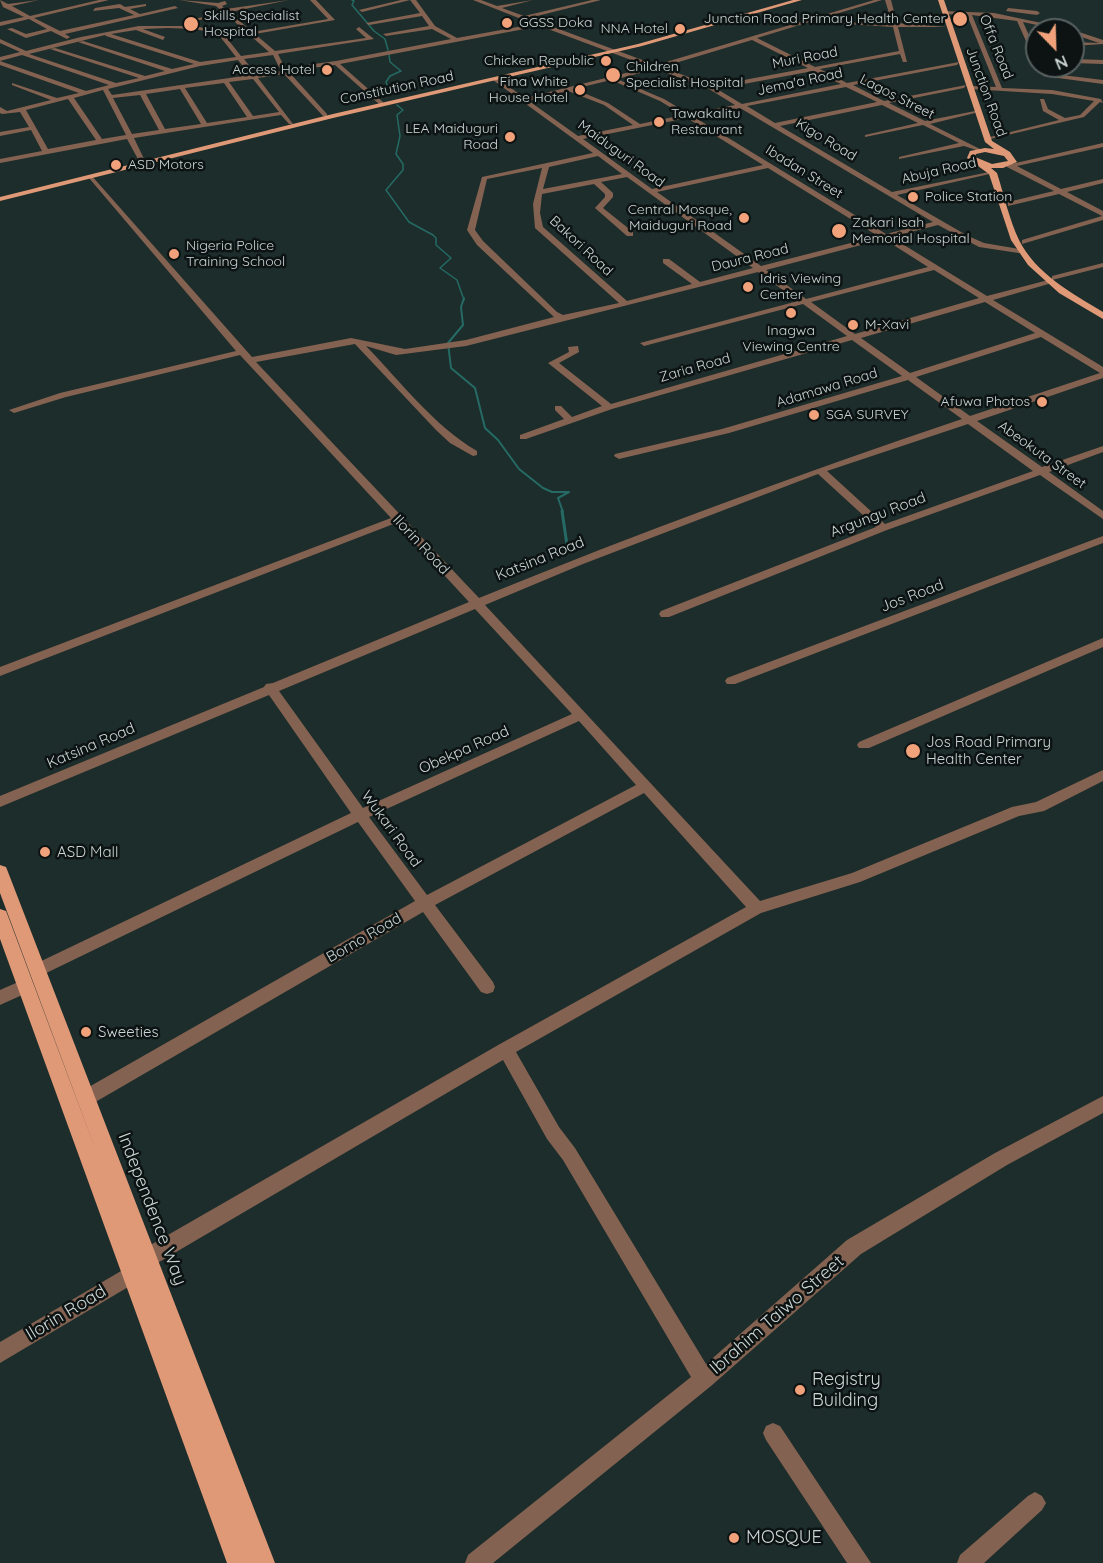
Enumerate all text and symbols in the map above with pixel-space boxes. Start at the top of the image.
place label: Skills Specialist Hospital [204,8,300,40]
marker: Junction Road Primary Health Center [951,10,969,28]
place label: Junction Road Primary Health Center [704,11,946,27]
street label: Offa Road [976,12,1016,82]
marker: Skills Specialist Hospital [182,15,200,33]
place label: GGSS Doka [519,15,593,31]
marker: GGSS Doka [500,16,514,30]
north arrow [1025,18,1085,78]
place label: NNA Hotel [600,21,668,37]
marker: NNA Hotel [673,22,687,36]
street label: Muri Road [771,43,839,73]
street label: Junction Road [962,45,1010,139]
text: N [1052,51,1071,74]
place label: Chicken Republic [484,53,594,69]
marker: Chicken Republic [599,54,613,68]
place label: Children Specialist Hospital [626,59,743,92]
place label: Access Hotel [232,62,315,78]
marker: Access Hotel [320,63,334,77]
street label: Jema'a Road [756,65,844,99]
marker: Children Specialist Hospital [604,66,622,84]
street label: Constitution Road [339,68,455,108]
street label: Lagos Street [857,71,937,123]
place label: Fina White House Hotel [489,74,568,106]
marker: Fina White House Hotel [573,83,587,97]
place label: Tawakalitu Restaurant [671,106,742,138]
marker: Tawakalitu Restaurant [652,115,666,129]
street label: Kigo Road [793,115,859,165]
street label: Maiduguri Road [574,117,668,191]
place label: LEA Maiduguri Road [405,121,498,154]
marker: LEA Maiduguri Road [503,130,517,144]
street label: Ibadan Street [762,142,846,202]
street label: Abuja Road [900,154,978,188]
place label: ASD Motors [128,157,204,173]
marker: ASD Motors [109,158,123,172]
place label: Police Station [925,189,1012,205]
marker: Police Station [906,190,920,204]
place label: Central Mosque, Maiduguri Road [628,202,732,234]
marker: Central Mosque, Maiduguri Road [737,211,751,225]
street label: Bakori Road [546,213,616,279]
place label: Zakari Isah Memorial Hospital [852,215,970,248]
marker: Zakari Isah Memorial Hospital [830,222,848,240]
place label: Nigeria Police Training School [186,238,285,270]
street label: Daura Road [710,240,790,276]
marker: Nigeria Police Training School [167,247,181,261]
place label: Idris Viewing Center [760,271,841,304]
marker: Idris Viewing Center [741,280,755,294]
marker: Inagwa Viewing Centre [784,306,798,320]
place label: M-Xavi [865,317,909,333]
marker: M-Xavi [846,318,860,332]
place label: Inagwa Viewing Centre [742,323,840,356]
street label: Zaria Road [658,350,732,386]
street label: Adamawa Road [774,365,880,411]
place label: Afuwa Photos [941,394,1030,410]
marker: Afuwa Photos [1035,395,1049,409]
place label: SGA SURVEY [826,407,909,423]
marker: SGA SURVEY [807,408,821,422]
street label: Abeokuta Street [995,417,1089,493]
street label: Argungu Road [828,489,928,541]
street label: Ilorin Road [389,511,453,579]
street label: Katsina Road [493,533,587,585]
street label: Jos Road [878,576,946,616]
street label: Katsina Road [44,719,138,773]
street label: Obekpa Road [416,722,512,778]
place label: Jos Road Primary Health Center [926,733,1051,768]
marker: Jos Road Primary Health Center [904,742,922,760]
street label: Wukari Road [357,787,425,871]
place label: ASD Mall [57,843,118,861]
marker: ASD Mall [38,845,52,859]
street label: Borno Road [323,909,405,967]
place label: Sweeties [98,1023,158,1041]
marker: Sweeties [79,1025,93,1039]
street label: Independence Way [113,1130,191,1288]
street label: Ibrahim Taiwo Street [705,1251,849,1379]
street label: Ilorin Road [22,1281,110,1345]
place label: Registry Building [812,1369,881,1412]
marker: Registry Building [793,1383,807,1397]
place label: MOSQUE [746,1527,822,1549]
marker: MOSQUE [727,1531,741,1545]

